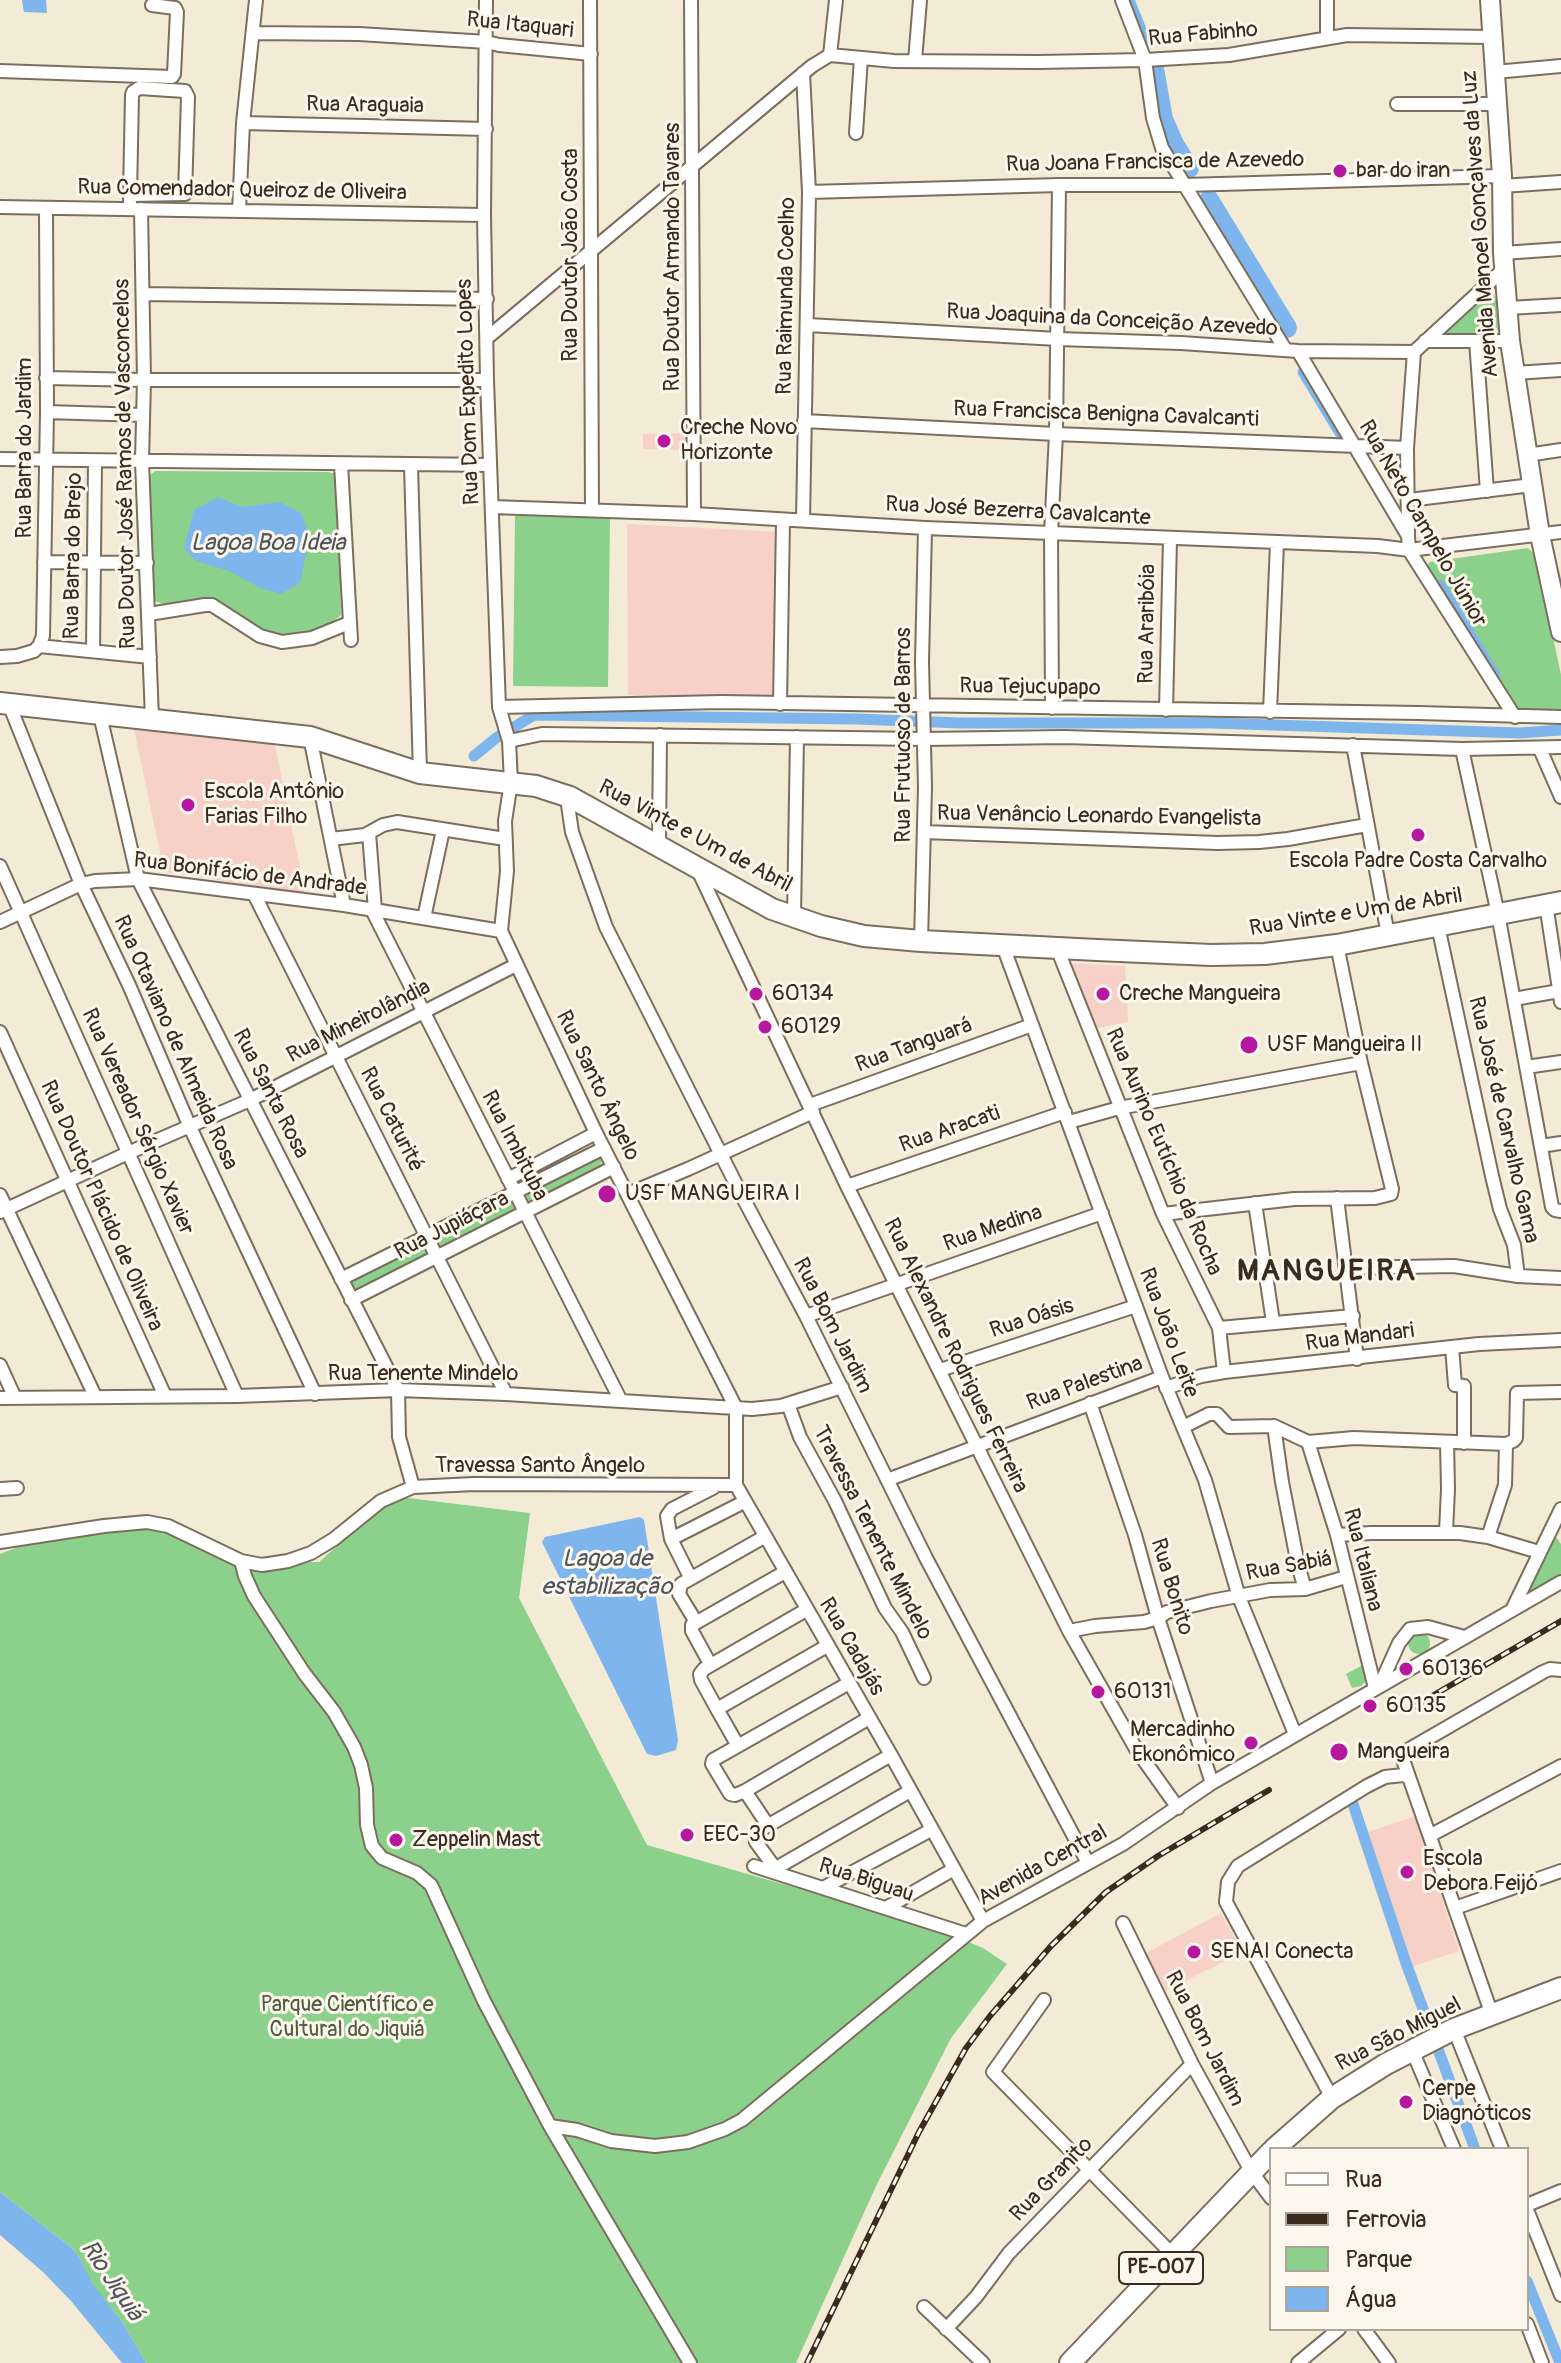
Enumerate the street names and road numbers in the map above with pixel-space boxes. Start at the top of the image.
street label: Rua Itaquari [465,7,575,45]
street label: Rua Fabinho [1147,17,1259,53]
street label: Avenida Manoel Gonçalves da Luz [1457,69,1505,379]
street label: Rua Araguaia [306,92,424,120]
street label: Rua Doutor Armando Tavares [660,123,686,391]
street label: Rua Joana Francisca de Azevedo [1006,147,1304,179]
street label: Rua Doutor João Costa [558,148,584,362]
street label: Rua Comendador Queiroz de Oliveira [77,175,407,207]
street label: Rua Raimunda Coelho [772,197,802,395]
street label: Rua Dom Expedito Lopes [452,278,486,506]
street label: Rua Doutor José Ramos de Vasconcelos [110,279,142,649]
street label: Rua Joaquina da Conceição Azevedo [946,299,1278,343]
street label: Rua Barra do Jardim [12,357,38,539]
street label: Rua Francisca Benigna Cavalcanti [953,396,1259,434]
street label: Rua Neto Campelo Júnior [1352,416,1492,632]
street label: Rua Barra do Brejo [59,472,89,640]
street label: Rua José Bezerra Cavalcante [885,492,1151,532]
street label: Rua Araribóia [1134,564,1162,684]
street label: Rua Frutuoso de Barros [891,627,917,843]
street label: Rua Tejucupapo [959,674,1101,702]
street label: Rua Vinte e Um de Abril [594,775,796,899]
street label: Rua Venâncio Leonardo Evangelista [937,801,1261,833]
street label: Rua Bonifácio de Andrade [132,848,368,902]
street label: Rua Vinte e Um de Abril [1247,883,1465,943]
street label: Rua Otaviano de Almeida Rosa [107,912,243,1174]
street label: Rua Mineirolândia [283,974,435,1070]
street label: Rua José de Carvalho Gama [1462,994,1544,1246]
street label: Rua Vereador Sérgio Xavier [75,1005,199,1239]
street label: Rua Santo Ângelo [549,1007,645,1165]
street label: Rua Tanguará [852,1013,976,1079]
street label: Rua Aurino Eutíchio da Rocha [1099,1024,1227,1280]
street label: Rua Santa Rosa [226,1025,314,1163]
street label: Rua Caturité [353,1063,429,1177]
street label: Rua Doutor Plácido de Oliveira [34,1077,168,1335]
street label: Rua Imbituba [475,1086,553,1206]
street label: Rua Aracati [896,1100,1004,1160]
street label: Rua Jupiáçara [390,1186,514,1266]
street label: Rua Medina [940,1200,1046,1258]
street label: Rua Alexandre Rodrigues Ferreira [877,1214,1033,1498]
street label: Rua Bom Jardim [787,1254,877,1398]
street label: Rua João Leite [1132,1265,1204,1401]
street label: Rua Oásis [987,1293,1077,1345]
street label: Rua Mandari [1304,1318,1416,1358]
street label: Rua Palestina [1023,1351,1147,1417]
street label: Rua Tenente Mindelo [328,1361,518,1387]
street label: Travessa Tenente Mindelo [806,1422,938,1644]
street label: Travessa Santo Ângelo [435,1453,645,1479]
street label: Rua Italiana [1336,1506,1388,1614]
street label: Rua Bonito [1144,1535,1198,1639]
street label: Rua Sabiá [1244,1546,1334,1588]
street label: Rua Cadajás [812,1593,890,1701]
street label: Avenida Central [974,1820,1112,1912]
street label: Rua Biguau [815,1853,917,1909]
street label: Rua Bom Jardim [1159,1967,1249,2111]
street label: Rua São Miguel [1332,1992,1466,2078]
street label: Rua Granito [1005,2132,1099,2228]
road number: PE-007 [1119,2252,1203,2284]

